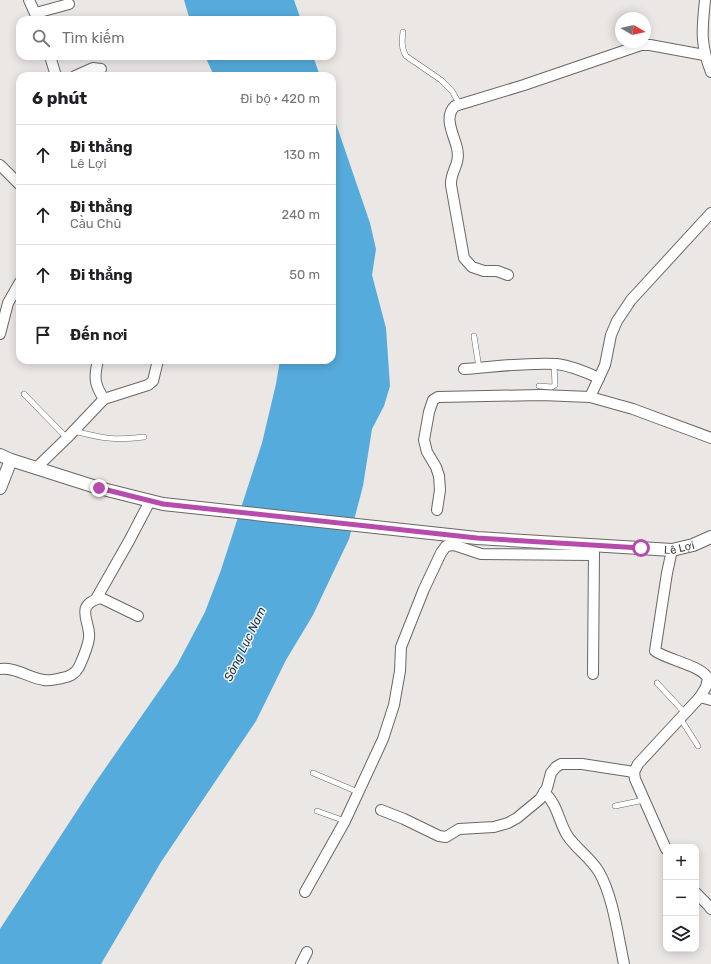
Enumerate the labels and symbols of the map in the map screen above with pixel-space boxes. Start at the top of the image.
north arrow [615,12,651,48]
route end [90,479,108,497]
route start [632,539,650,557]
street label: Lê Lợi [663,539,696,557]
water label: Sông Lục Nam [221,604,269,683]

